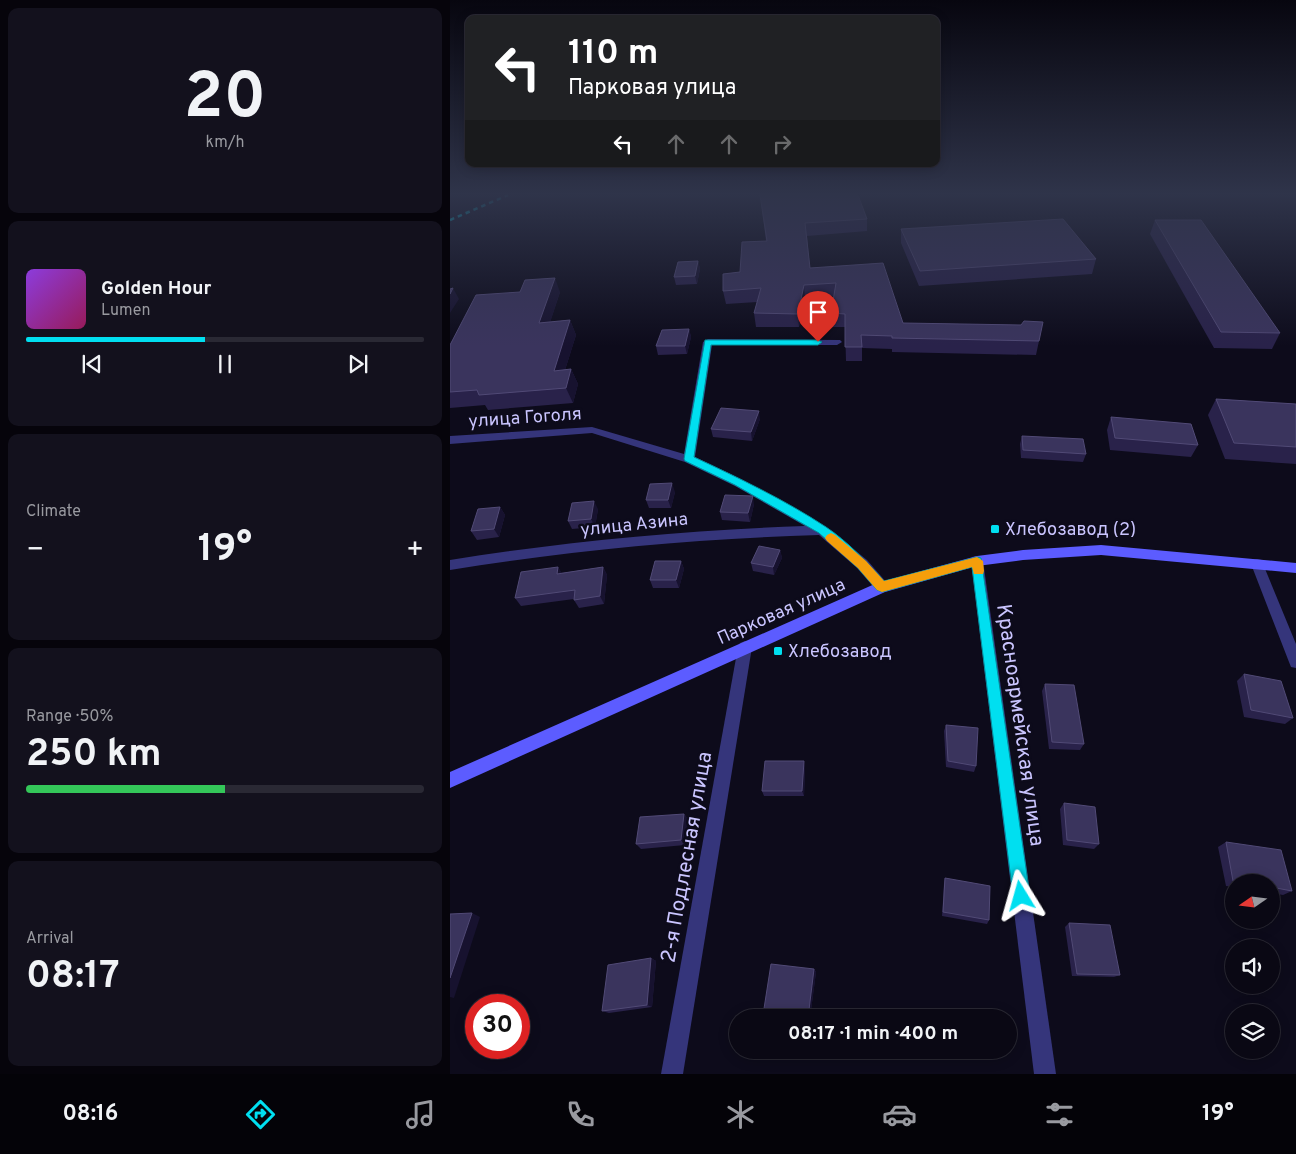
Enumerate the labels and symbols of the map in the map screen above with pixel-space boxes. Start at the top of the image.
pin [797,291,839,342]
street label: улица Гоголя [468,403,583,434]
street label: улица Азина [579,508,689,543]
place label: Хлебозавод (2) [1005,519,1136,542]
marker: Хлебозавод (2) [989,523,1001,535]
street label: Парковая улица [714,574,849,651]
street label: Красноармейская улица [989,602,1050,848]
place label: Хлебозавод [788,641,892,664]
marker: Хлебозавод [772,645,784,657]
street label: 2-я Подлесная улица [656,750,719,965]
position arrow [994,869,1046,921]
north arrow [1225,874,1280,929]
speed limit sign: 30 [465,994,530,1059]

